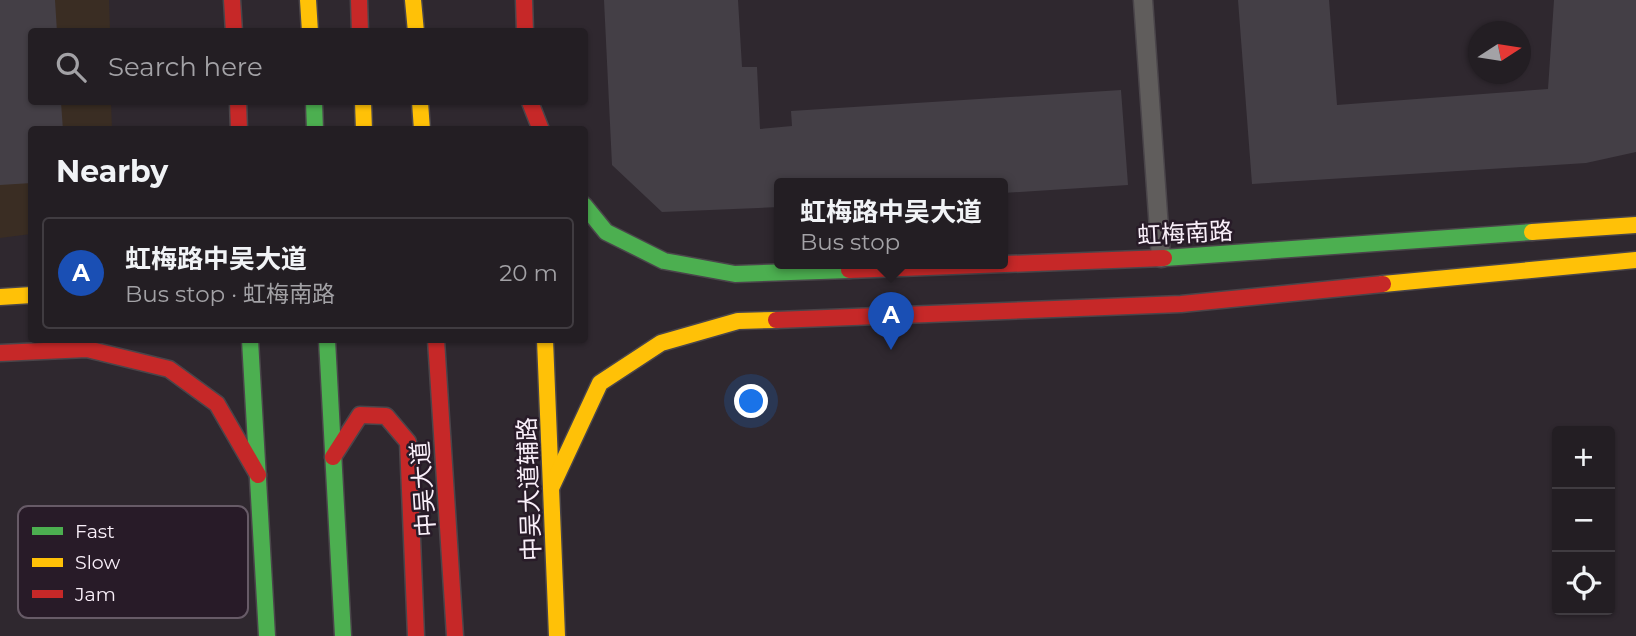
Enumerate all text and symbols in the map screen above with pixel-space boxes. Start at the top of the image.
north arrow [1468,21,1531,84]
search box [28,28,588,105]
icon: search [52,48,90,86]
text: Search here [108,51,263,83]
text: Nearby [56,153,168,190]
popup [774,178,1008,269]
text: 虹梅路中吴大道 [800,196,982,228]
street label: 虹梅南路 [1136,216,1234,250]
text: Bus stop [800,228,900,256]
text: 虹梅路中吴大道 [125,243,307,275]
text: A [72,259,90,287]
text: 20 m [499,259,558,287]
text: Bus stop · 虹梅南路 [125,280,335,308]
pin: A [868,292,914,350]
your location [734,384,768,418]
street label: 中吴大道辅路 [512,417,546,561]
map controls [1552,426,1615,615]
button: + [1552,426,1615,489]
street label: 中吴大道 [405,440,441,538]
button: − [1552,489,1615,552]
legend [18,506,248,618]
text: Fast [75,520,115,543]
text: Slow [75,551,120,574]
button: locate [1552,552,1615,615]
text: Jam [74,583,116,606]

